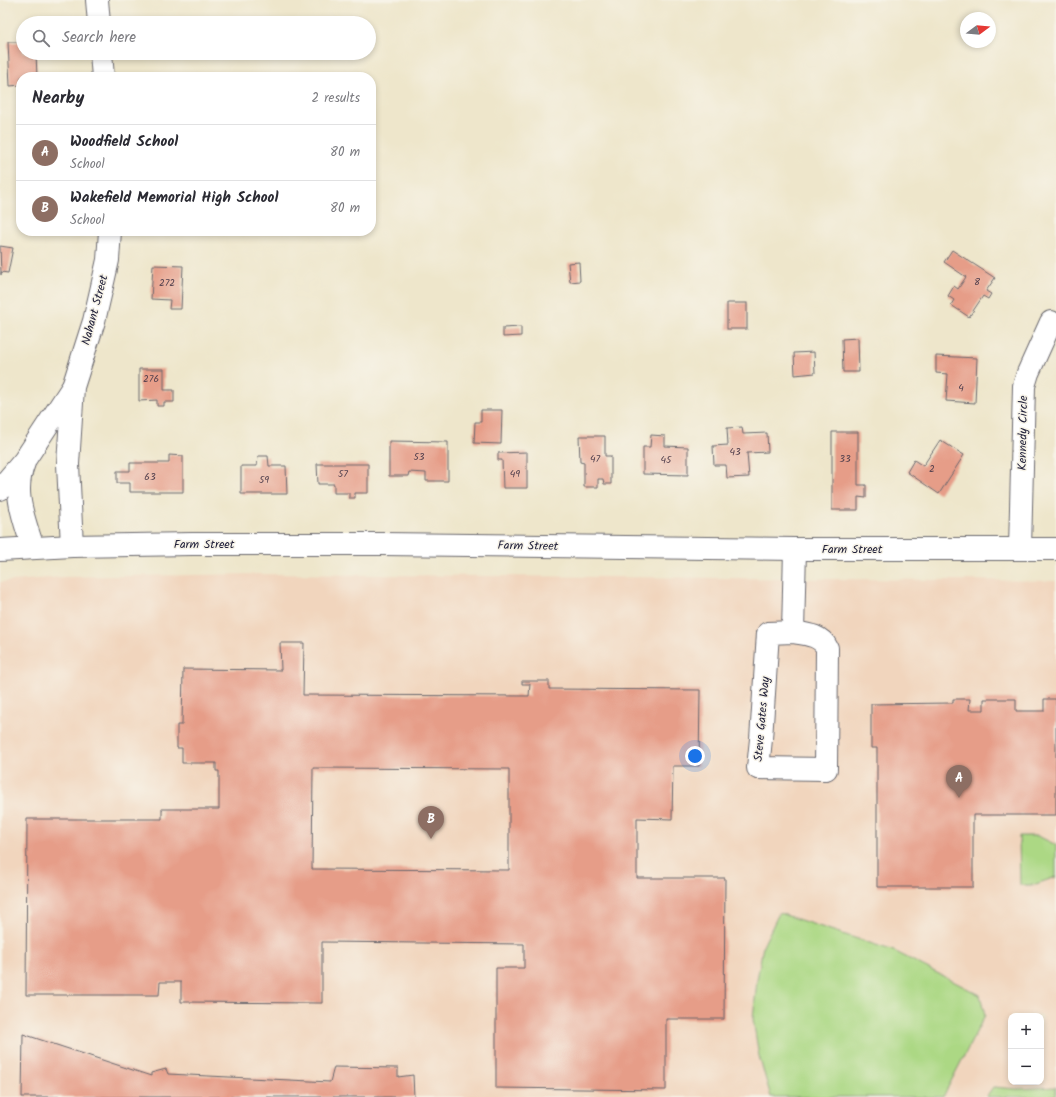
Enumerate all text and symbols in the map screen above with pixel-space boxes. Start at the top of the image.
north arrow [960,12,996,48]
search box [16,16,376,60]
text: Search here [62,26,136,50]
icon: search [30,27,52,49]
text: Nearby [32,85,84,112]
text: 2 results [312,88,360,109]
text: Woodfield School [70,130,178,154]
text: A [41,142,49,163]
text: 80 m [330,142,360,163]
text: School [70,154,105,175]
text: Wakefield Memorial High School [70,186,278,210]
text: B [41,198,49,219]
text: 80 m [330,198,360,219]
text: School [70,210,105,231]
street label: Nahant Street [76,272,114,347]
house number: 8 [974,274,981,290]
house number: 272 [159,275,175,291]
house number: 276 [143,371,159,387]
house number: 4 [958,380,964,396]
street label: Kennedy Circle [1013,395,1033,471]
house number: 43 [729,444,741,460]
house number: 53 [413,449,425,465]
house number: 47 [590,451,600,467]
house number: 33 [839,451,851,467]
house number: 45 [661,452,672,468]
house number: 2 [929,461,935,477]
house number: 57 [338,466,348,482]
house number: 49 [510,466,520,482]
house number: 63 [144,469,156,485]
house number: 59 [259,472,269,488]
street label: Farm Street [174,535,235,554]
street label: Farm Street [497,536,559,556]
street label: Farm Street [822,540,883,559]
street label: Steve Gates Way [749,675,775,762]
your location [685,746,705,766]
pin: A [946,765,972,798]
pin: B [418,806,444,839]
map controls [1008,1013,1044,1085]
button: + [1008,1013,1044,1049]
button: − [1008,1049,1044,1085]

